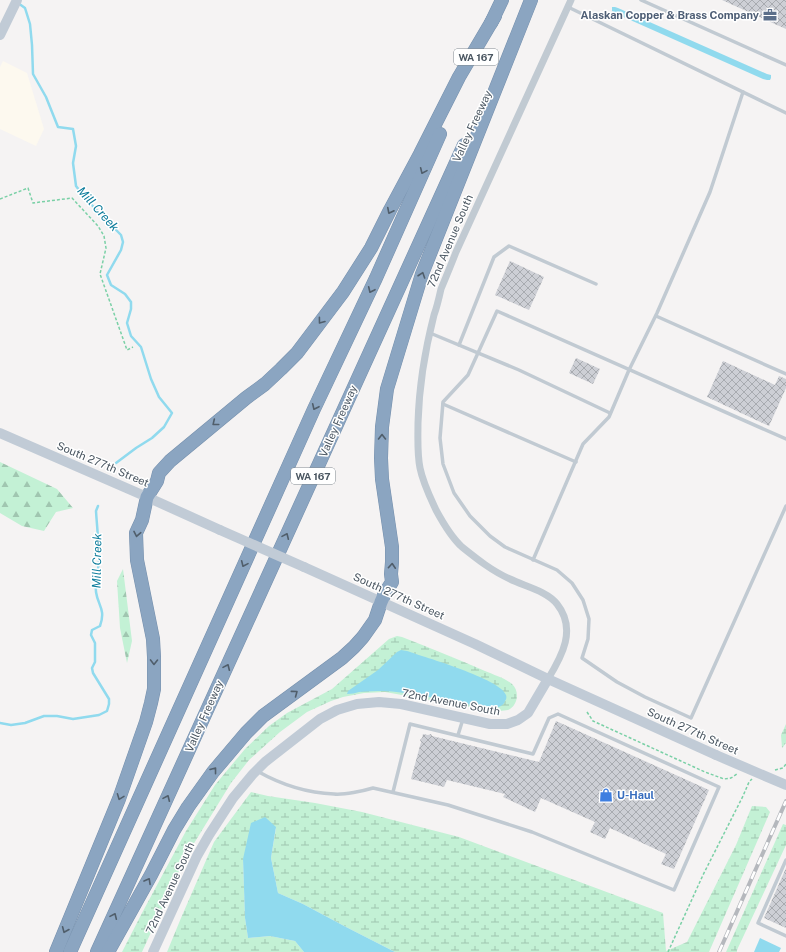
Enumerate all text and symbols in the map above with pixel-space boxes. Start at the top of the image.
office icon: Alaskan Copper & Brass Company [762,7,778,23]
place label: Alaskan Copper & Brass Company [580,9,760,21]
road number: WA 167 [454,49,498,65]
street label: Valley Freeway [450,88,494,164]
one-way arrow [420,167,428,174]
water label: Mill Creek [74,184,122,235]
street label: 72nd Avenue South [425,193,475,289]
one-way arrow [387,207,395,214]
one-way arrow [417,271,426,278]
one-way arrow [368,285,376,293]
one-way arrow [319,316,326,323]
street label: Valley Freeway [317,383,359,459]
one-way arrow [312,403,320,411]
one-way arrow [213,418,220,425]
one-way arrow [378,434,386,440]
street label: South 277th Street [55,439,151,489]
road number: WA 167 [291,468,335,484]
one-way arrow [134,531,142,537]
one-way arrow [281,532,289,540]
water label: Mill Creek [90,533,104,589]
one-way arrow [241,560,249,567]
one-way arrow [387,563,396,569]
street label: South 277th Street [352,570,446,622]
one-way arrow [150,659,158,665]
one-way arrow [222,664,230,671]
street label: Valley Freeway [183,678,225,754]
street label: 72nd Avenue South [401,687,501,717]
one-way arrow [290,691,297,698]
street label: South 277th Street [646,705,740,757]
one-way arrow [210,767,217,774]
shop icon: U-Haul [598,787,614,803]
place label: U-Haul [617,789,655,801]
one-way arrow [116,793,125,800]
one-way arrow [162,795,170,802]
street label: 72nd Avenue South [143,840,197,936]
one-way arrow [143,878,150,885]
one-way arrow [109,913,117,920]
one-way arrow [62,926,70,933]

